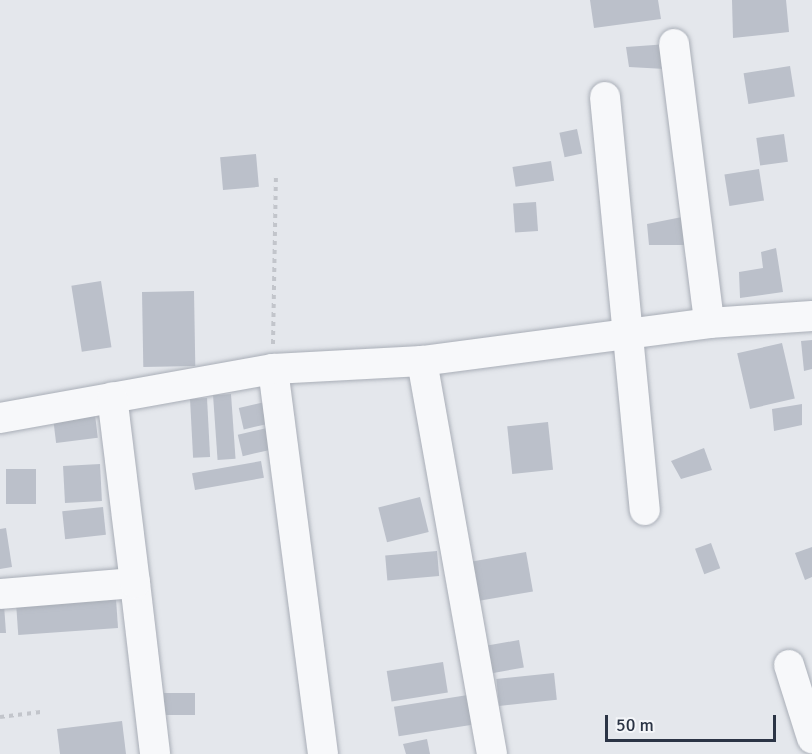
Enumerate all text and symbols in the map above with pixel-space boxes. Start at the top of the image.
scale bar [608,703,779,741]
text: 50 m [616,714,654,736]

